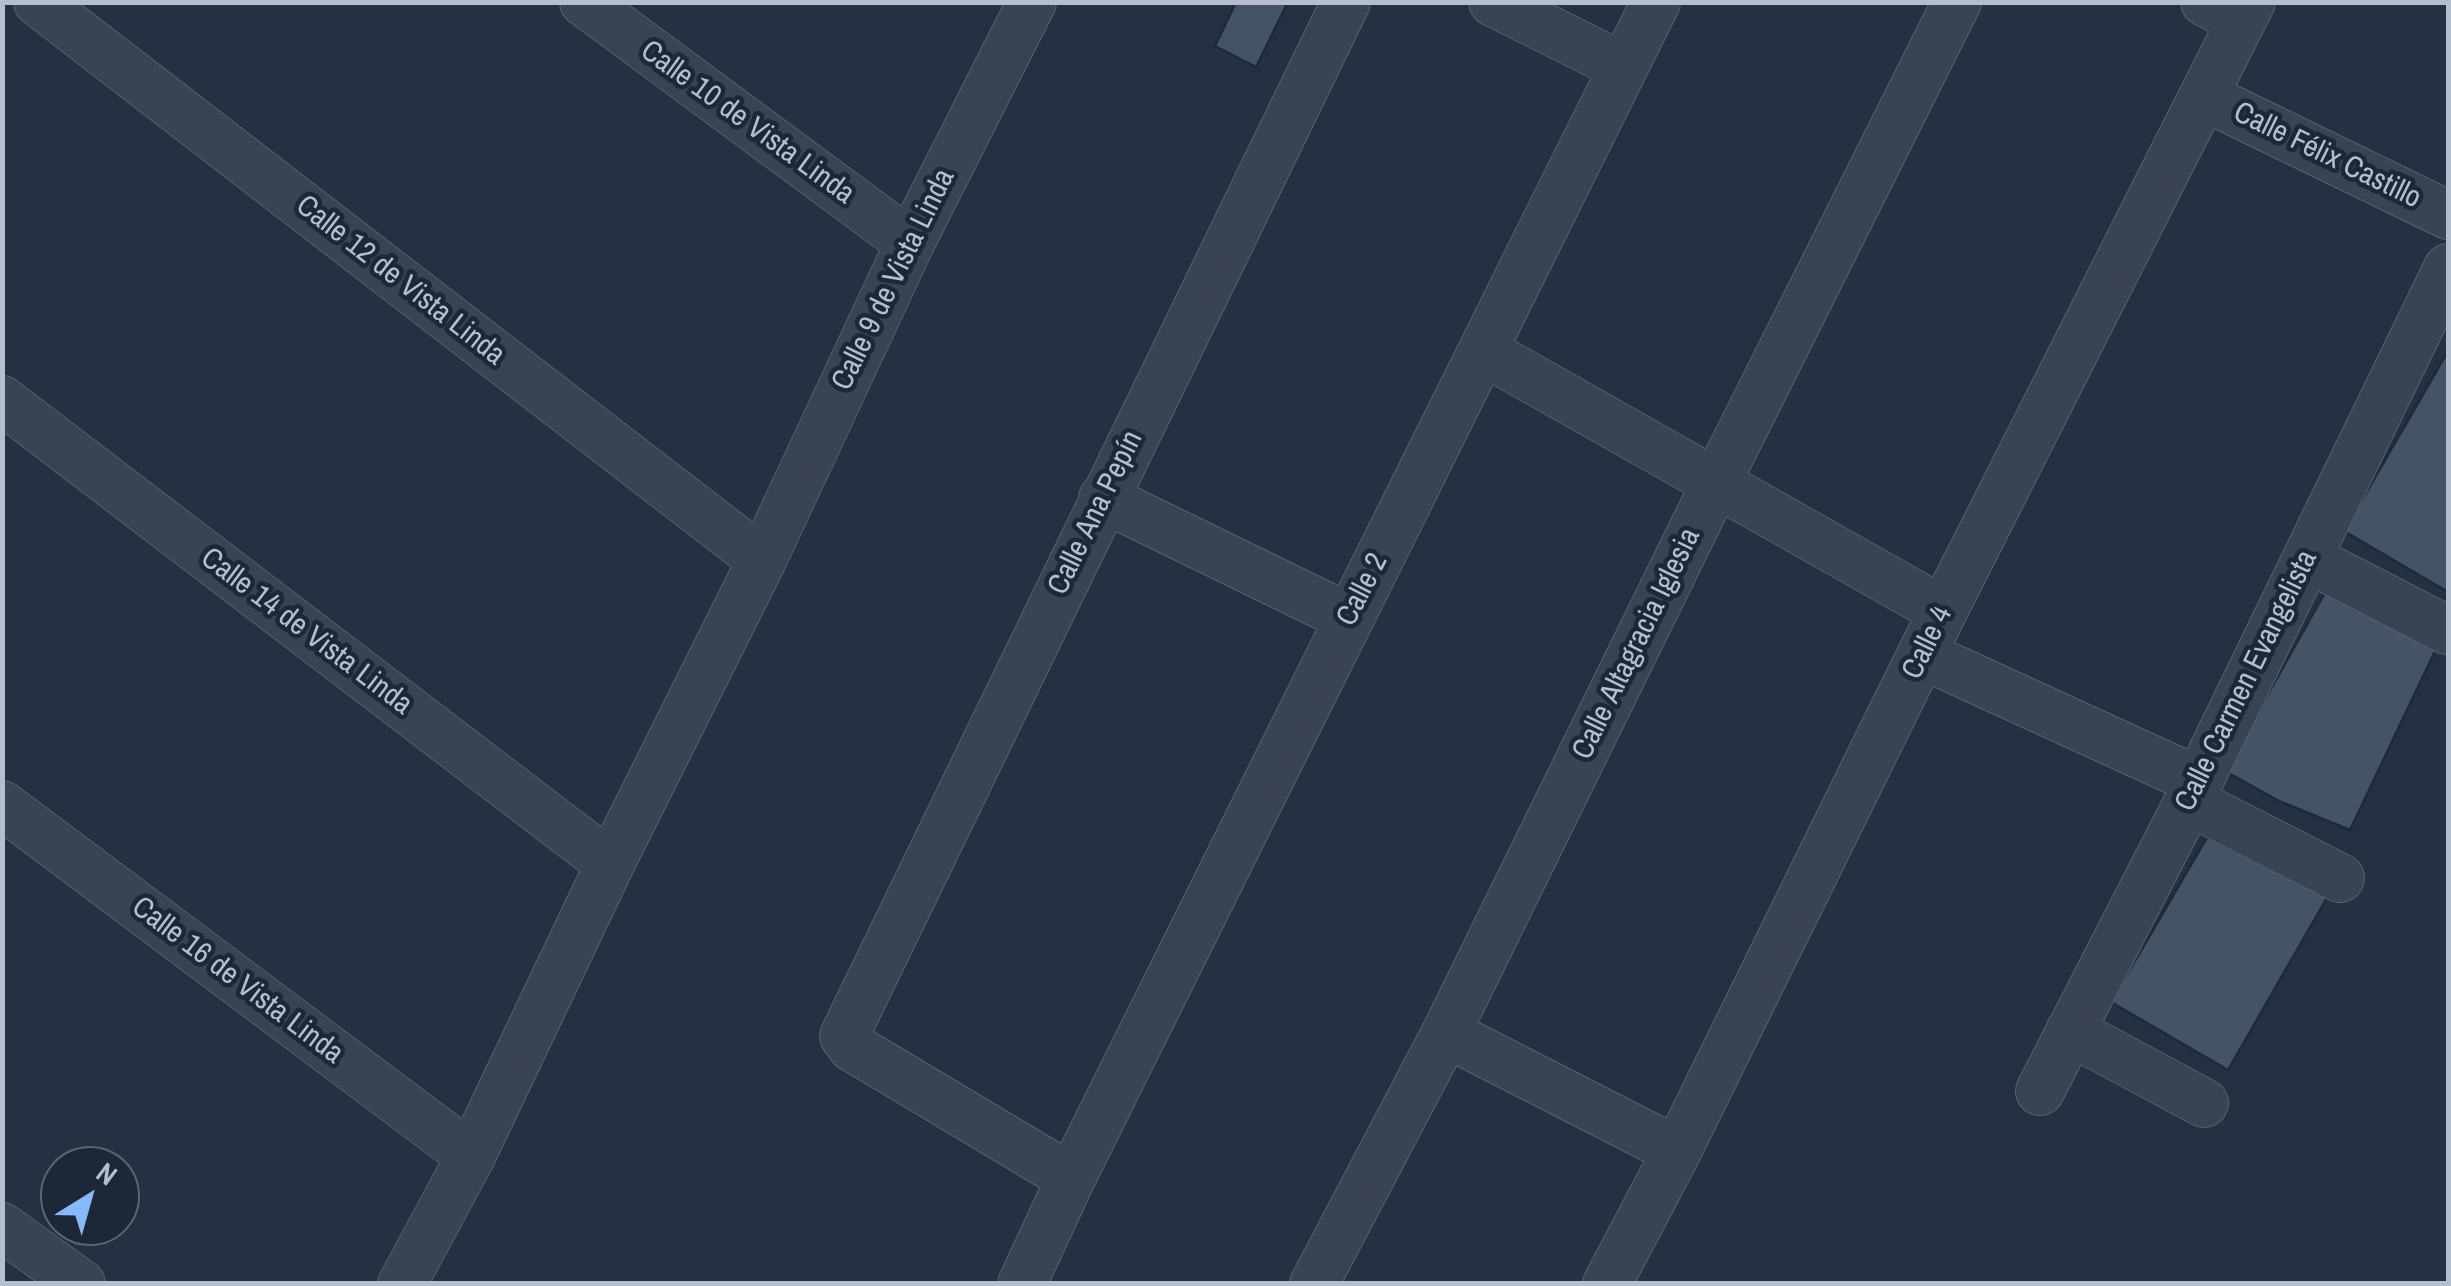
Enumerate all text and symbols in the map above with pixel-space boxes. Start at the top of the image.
street label: Calle 10 de Vista Linda [633,33,861,213]
street label: Calle Félix Castillo [2227,95,2427,217]
street label: Calle 9 de Vista Linda [825,164,963,396]
street label: Calle 12 de Vista Linda [288,188,512,374]
street label: Calle Ana Pepín [1041,425,1151,601]
street label: Calle Altagracia Iglesia [1565,522,1709,766]
street label: Calle 14 de Vista Linda [193,541,419,723]
street label: Calle Carmen Evangelista [2168,545,2326,817]
street label: Calle 2 [1330,548,1396,632]
street label: Calle 4 [1895,601,1961,685]
street label: Calle 16 de Vista Linda [124,890,350,1072]
north arrow [40,1146,140,1246]
text: N [89,1153,125,1194]

